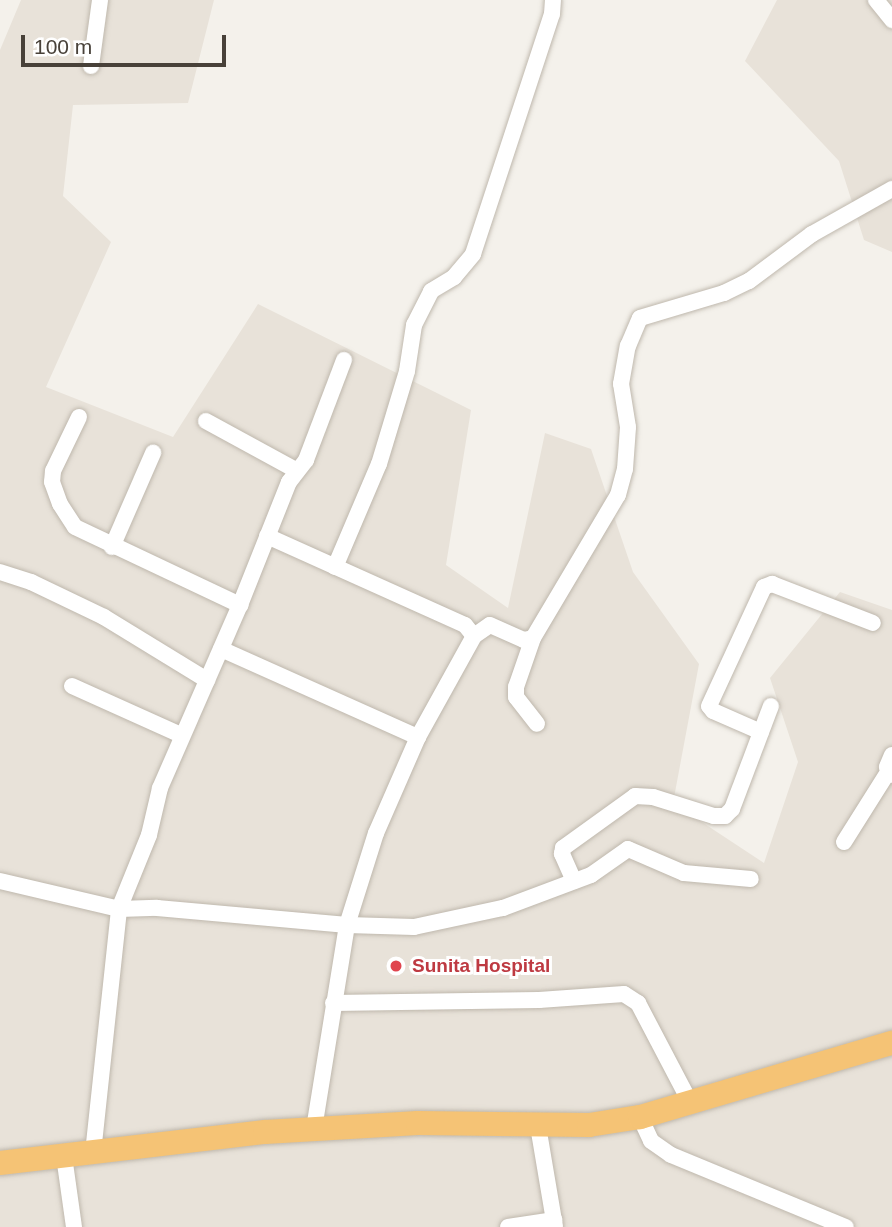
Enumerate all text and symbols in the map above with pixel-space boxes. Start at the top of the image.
scale bar [24,21,229,65]
text: 100 m [34,35,92,58]
place label: Sunita Hospital [412,955,550,977]
marker: Sunita Hospital [386,956,406,976]

